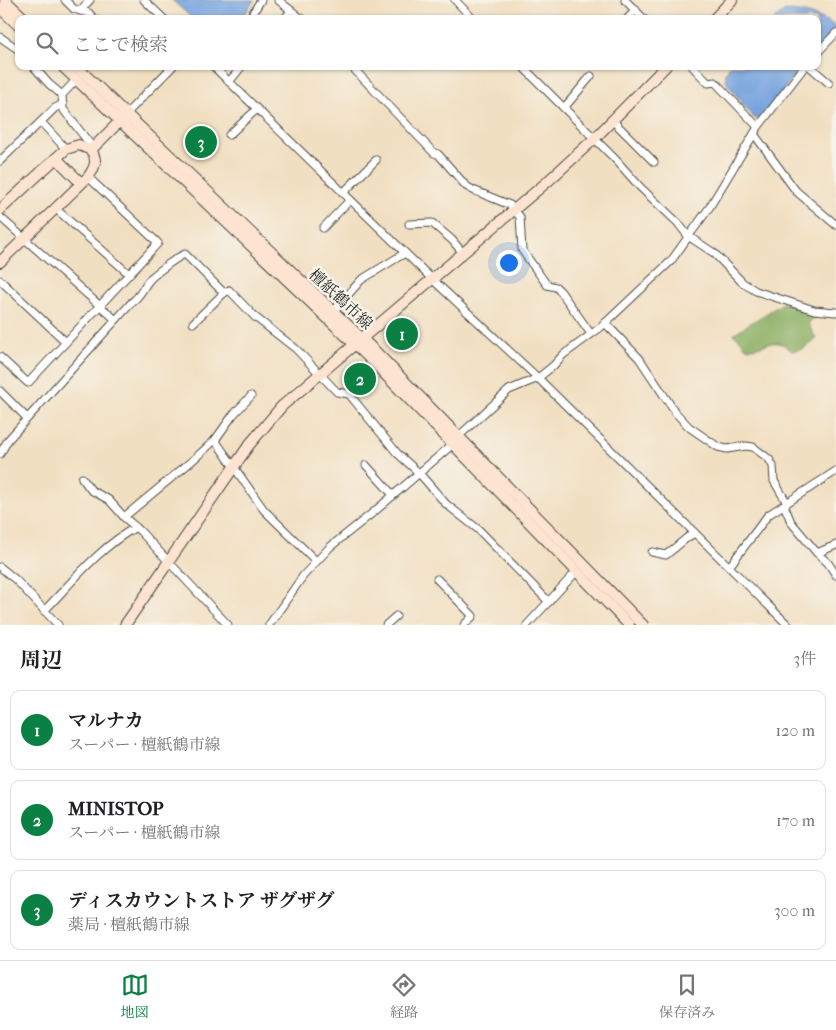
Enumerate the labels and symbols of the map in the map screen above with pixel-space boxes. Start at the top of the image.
pin: 3 [185,123,217,161]
your location [496,250,522,276]
street label: 檀紙鶴市線 [305,265,377,333]
pin: 1 [386,315,418,353]
pin: 2 [344,360,376,398]

